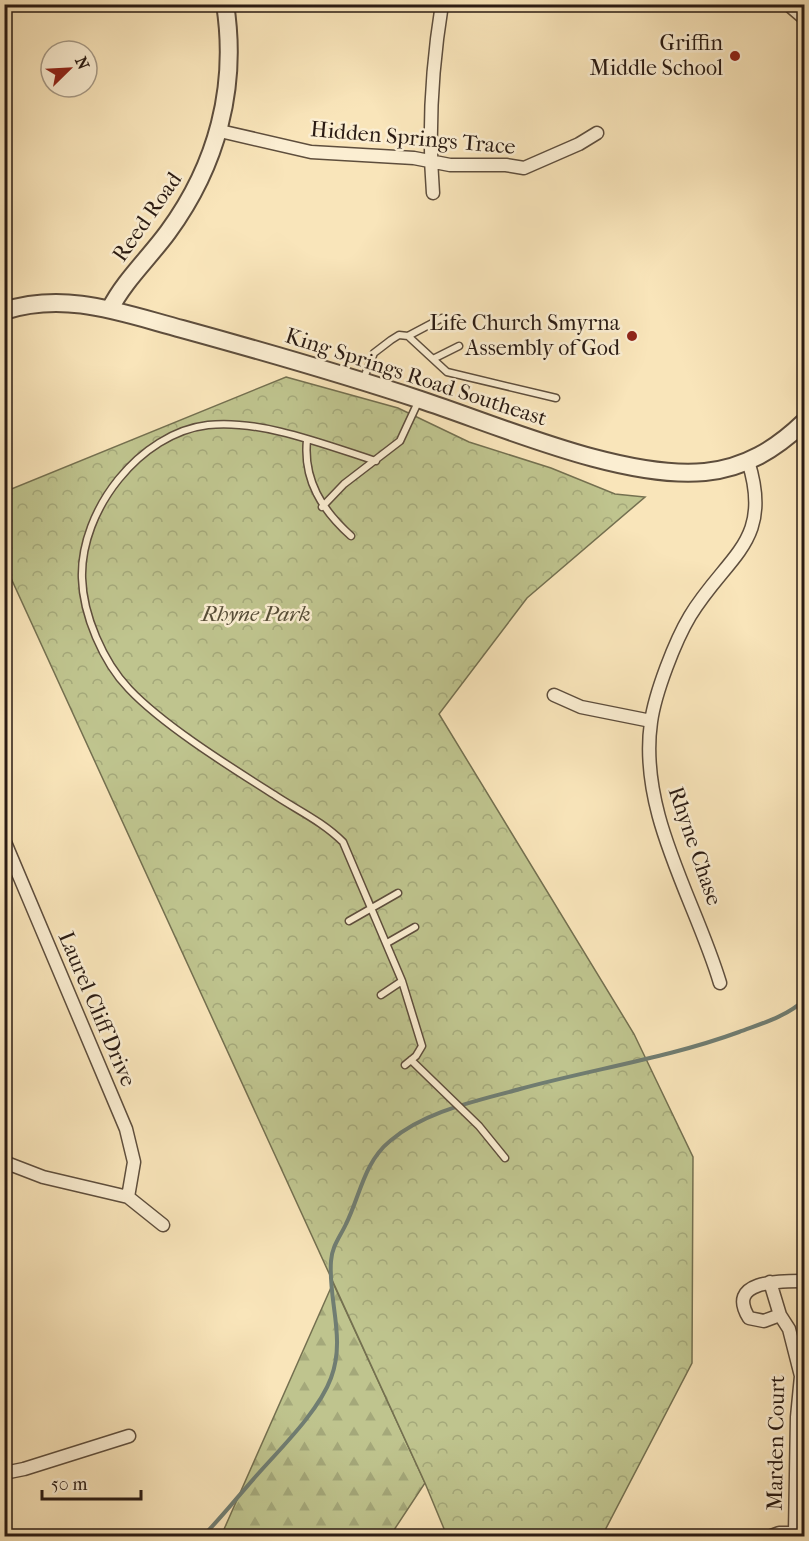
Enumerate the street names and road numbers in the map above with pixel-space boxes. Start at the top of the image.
street label: Hidden Springs Trace [309,116,517,160]
street label: Reed Road [107,166,188,267]
street label: King Springs Road Southeast [282,322,550,432]
street label: Rhyne Chase [663,783,727,909]
street label: Laurel Cliff Drive [53,928,141,1090]
street label: Marden Court [762,1375,790,1511]

